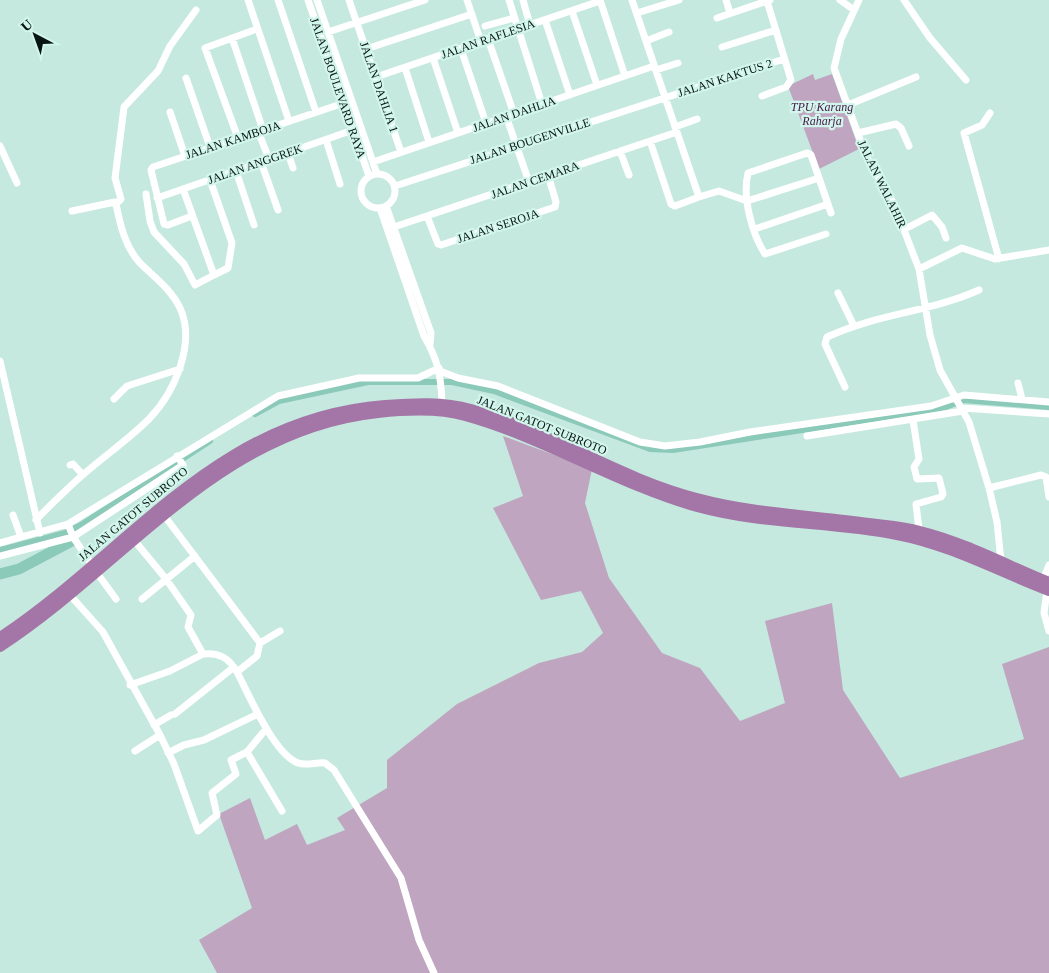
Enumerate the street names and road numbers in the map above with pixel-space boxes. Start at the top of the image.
street label: JALAN BOULEVARD RAYA [307,16,369,161]
street label: JALAN RAFLESIA [439,16,537,62]
street label: JALAN DAHLIA 1 [357,40,401,134]
street label: JALAN KAKTUS 2 [676,56,774,100]
street label: JALAN DAHLIA [471,93,558,135]
street label: JALAN BOUGENVILLE [468,115,592,167]
street label: JALAN KAMBOJA [184,118,283,162]
street label: JALAN WALAHIR [855,138,909,230]
street label: JALAN ANGGREK [206,141,304,187]
street label: JALAN CEMARA [489,158,581,202]
street label: JALAN SEROJA [455,206,541,246]
street label: JALAN GATOT SUBROTO [475,393,609,458]
street label: JALAN GATOT SUBROTO [75,464,191,564]

